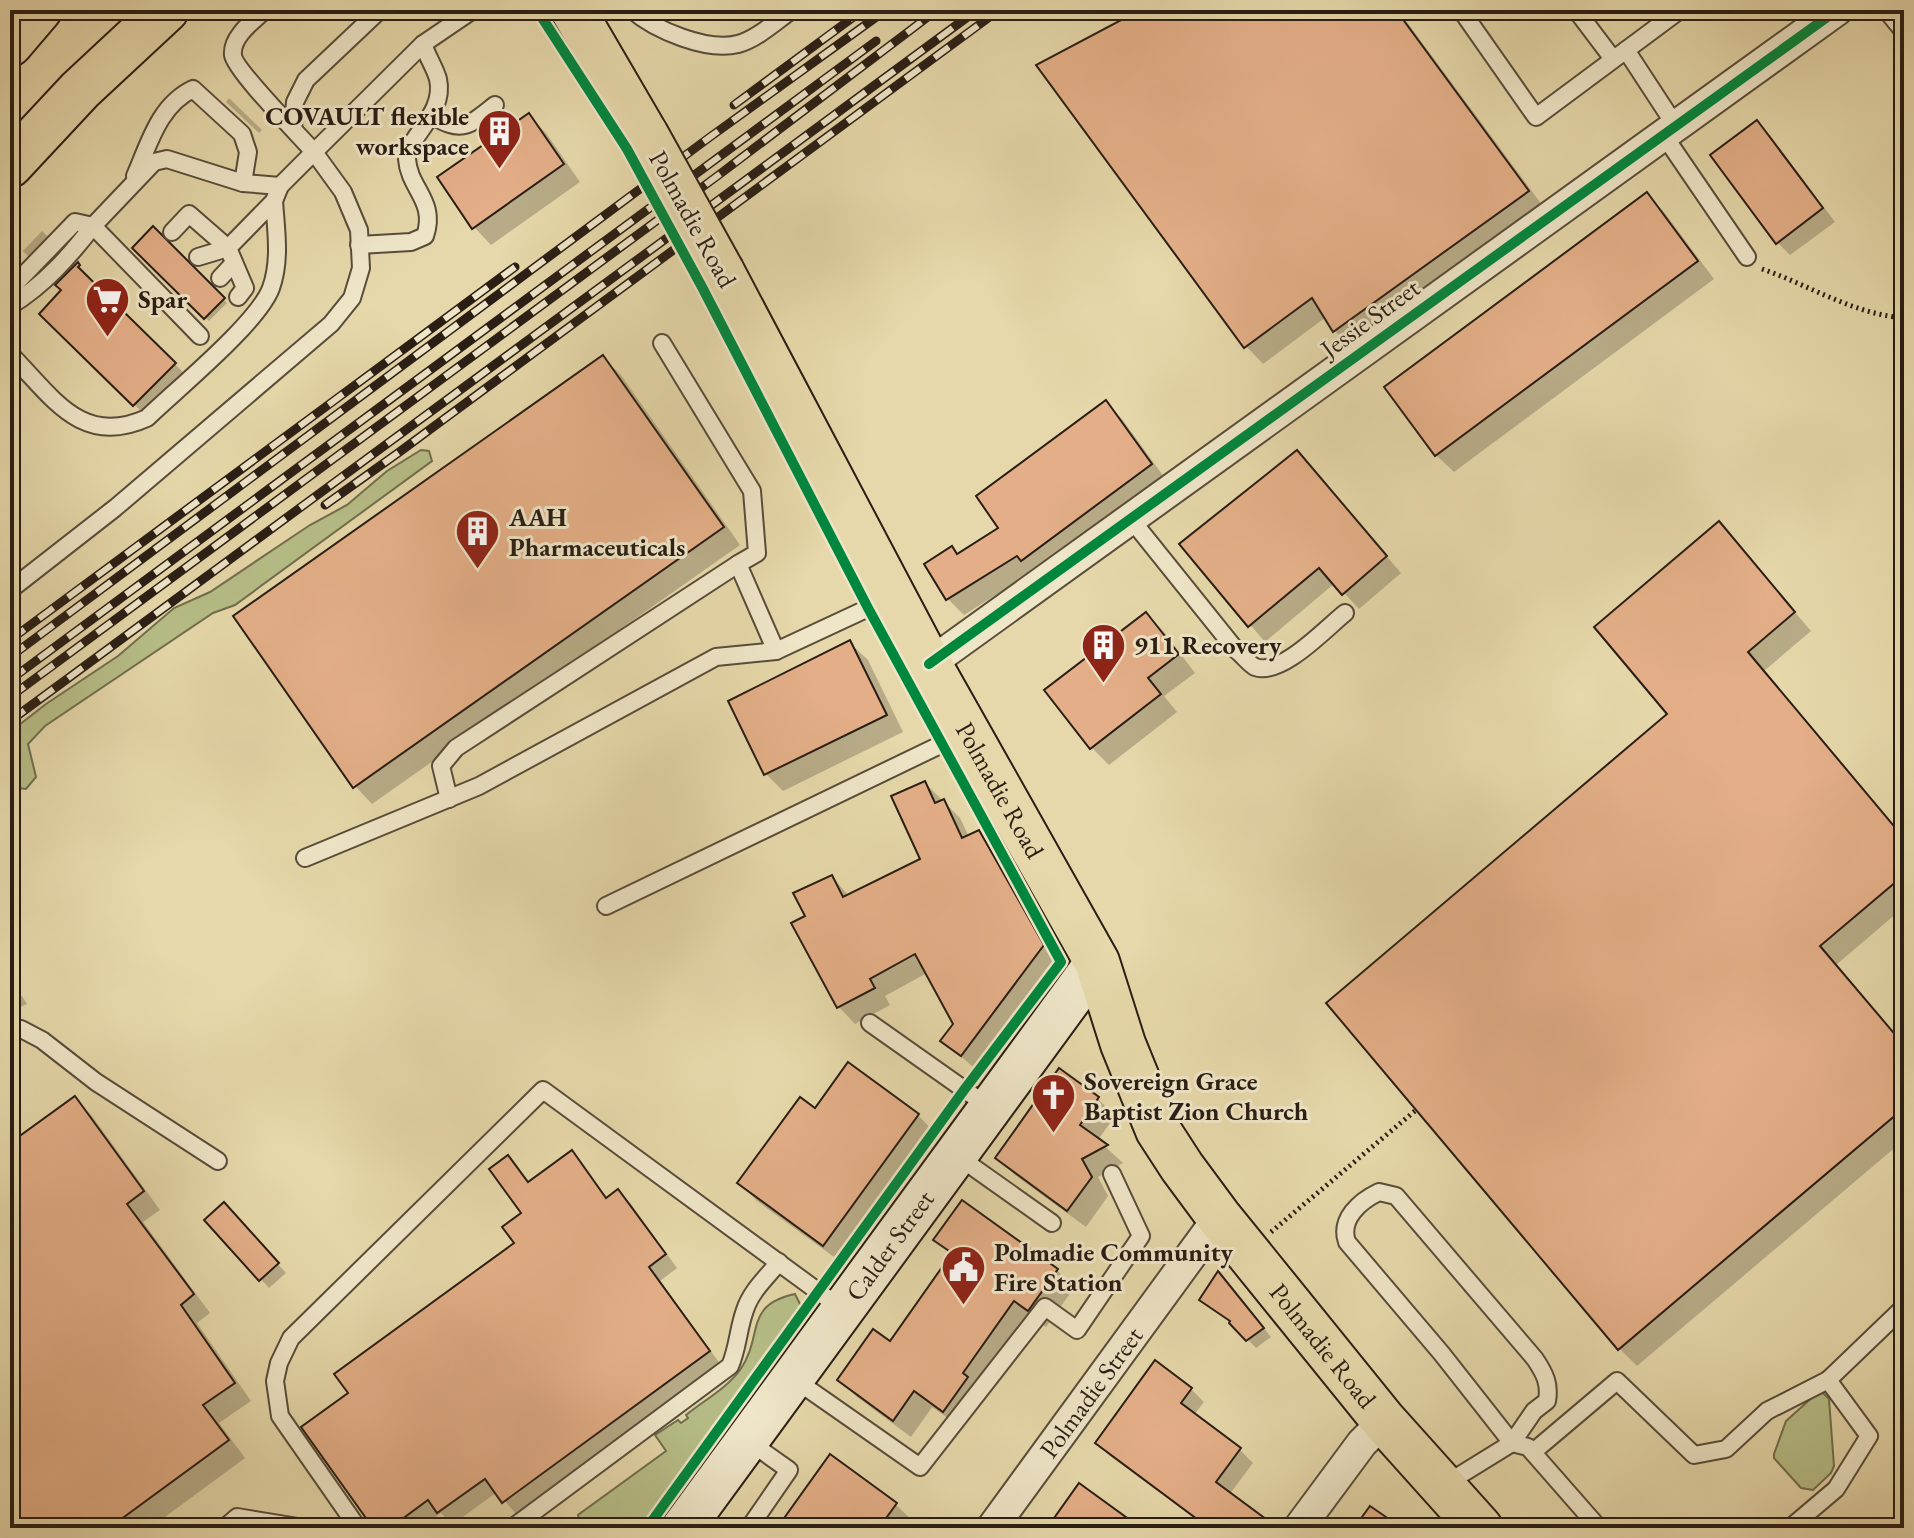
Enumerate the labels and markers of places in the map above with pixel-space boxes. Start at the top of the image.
place label: COVAULT flexible workspace [265,99,469,163]
building icon: COVAULT flexible workspace [476,107,524,170]
supermarket icon: Spar [83,275,131,338]
place label: Spar [138,282,187,316]
place label: AAH Pharmaceuticals [508,500,685,564]
building icon: AAH Pharmaceuticals [454,508,502,571]
building icon: 911 Recovery [1079,621,1127,684]
place label: 911 Recovery [1134,628,1282,662]
place label: Sovereign Grace Baptist Zion Church [1084,1064,1309,1128]
church icon: Sovereign Grace Baptist Zion Church [1029,1072,1077,1135]
place label: Polmadie Community Fire Station [994,1235,1233,1299]
public building icon: Polmadie Community Fire Station [939,1243,987,1306]

